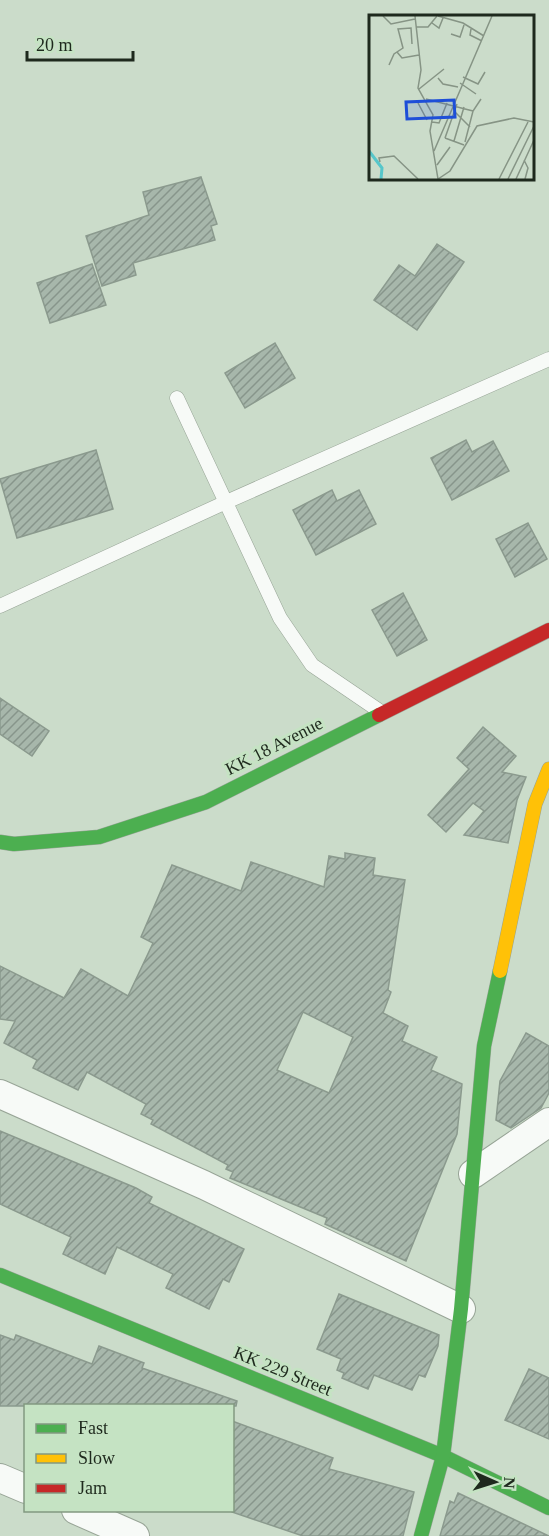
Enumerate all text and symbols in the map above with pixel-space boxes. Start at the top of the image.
inset map [369,15,534,180]
scale bar [27,24,134,62]
text: 20 m [36,35,73,55]
street label: KK 18 Avenue [222,713,326,779]
street label: KK 229 Street [231,1342,335,1400]
legend [24,1404,234,1512]
text: Fast [78,1418,108,1438]
text: Slow [78,1448,115,1468]
north arrow [465,1452,525,1512]
text: N [501,1477,518,1489]
text: Jam [78,1478,107,1498]

